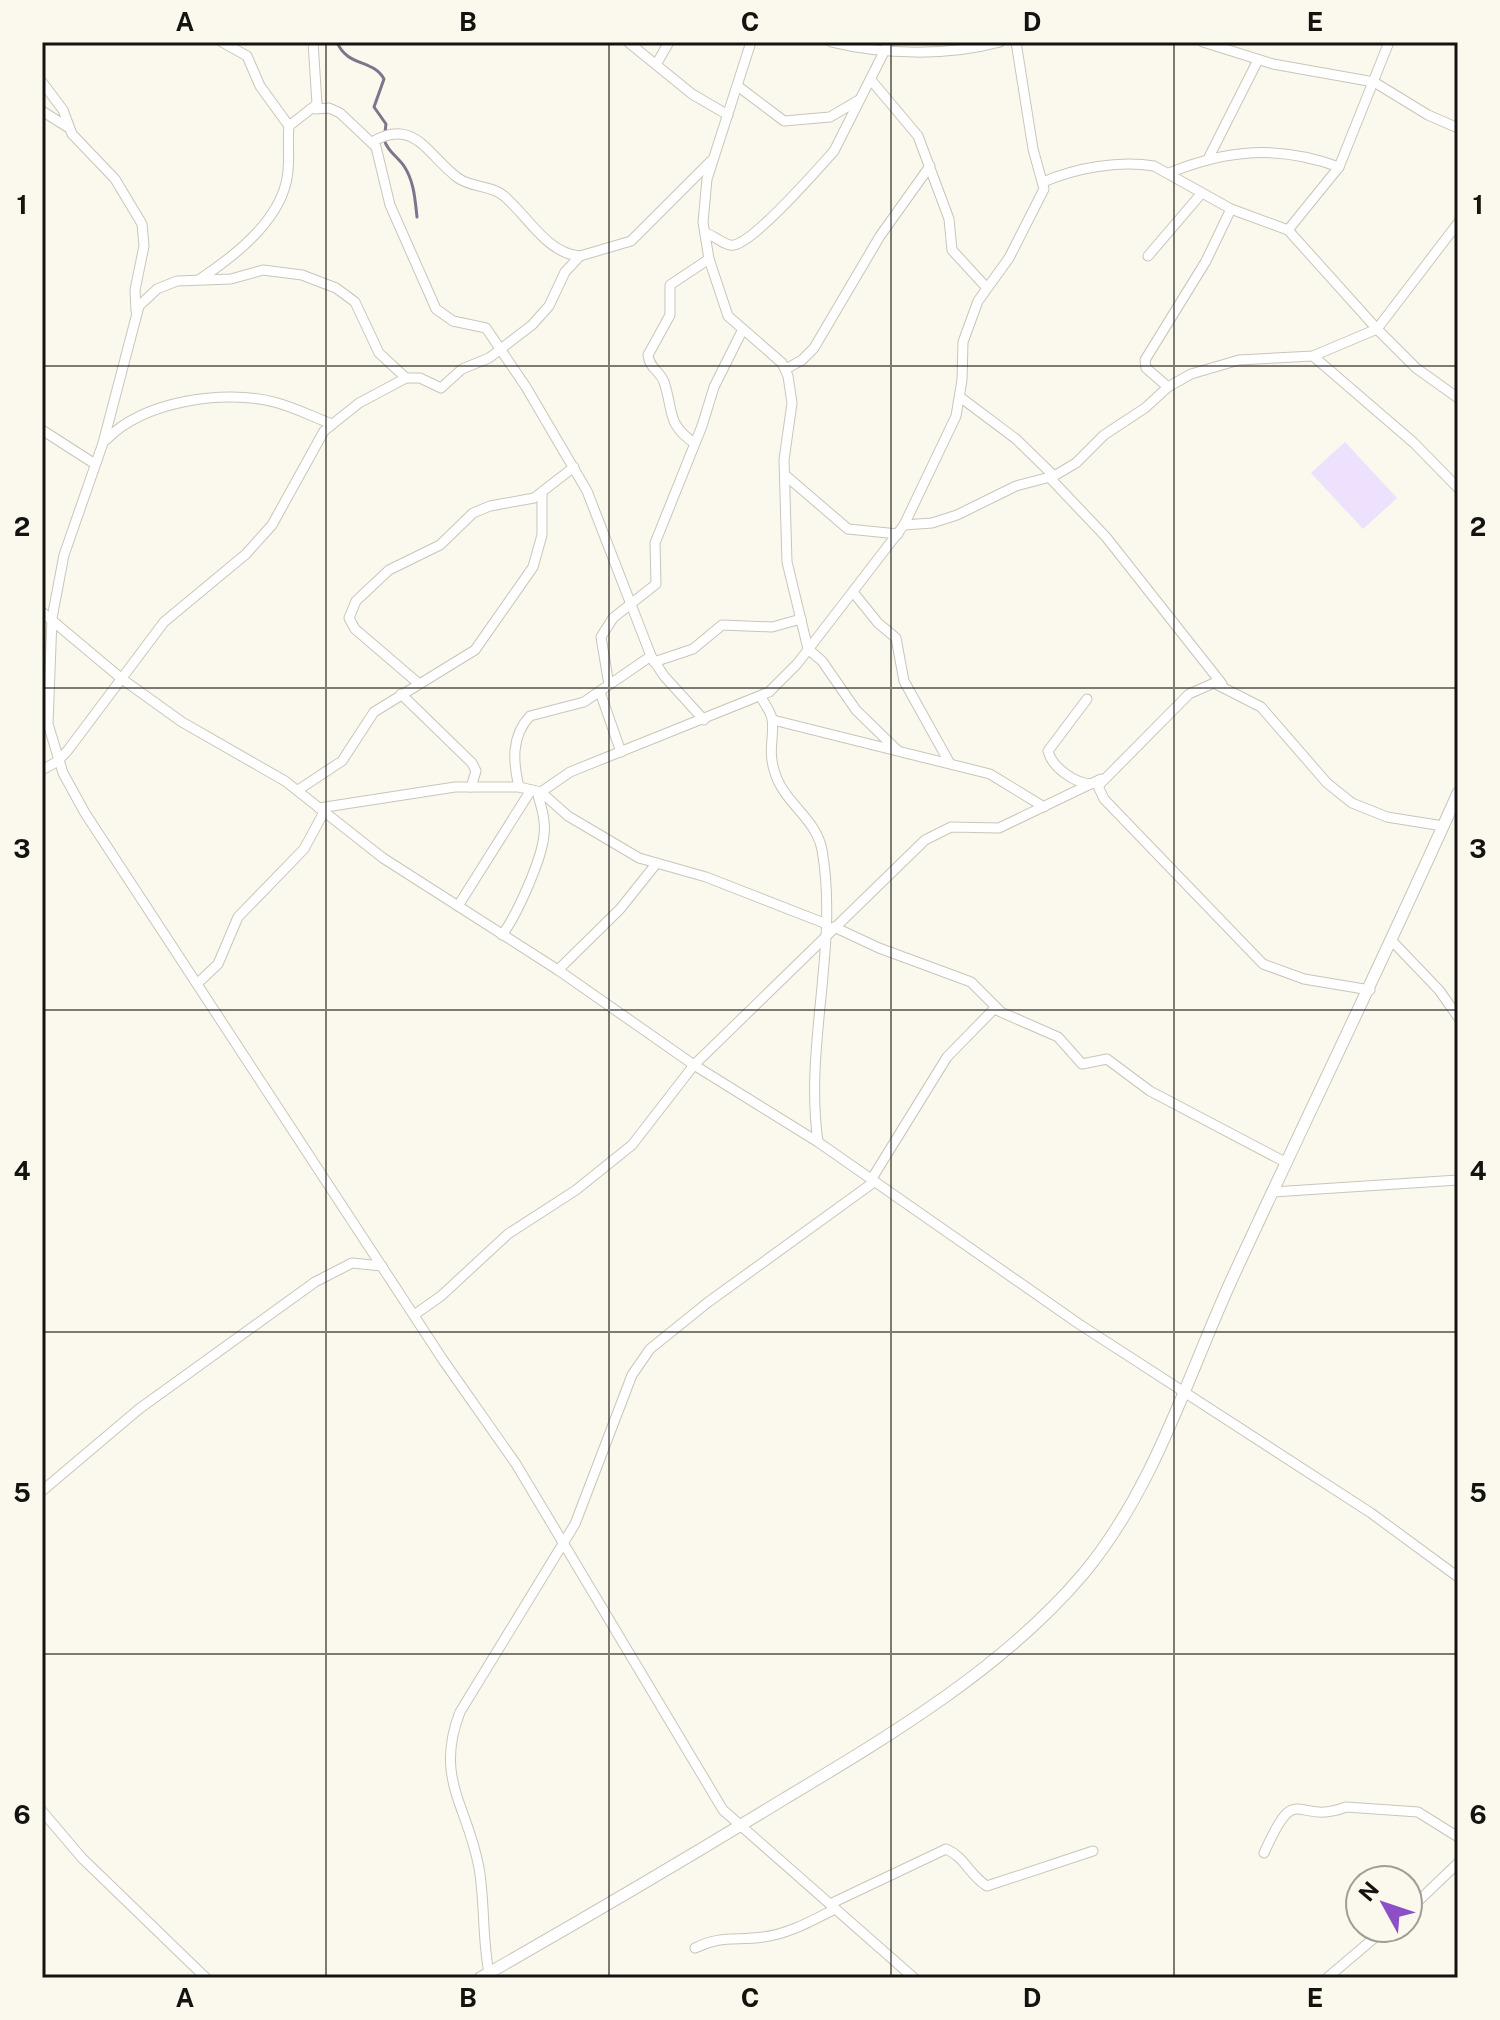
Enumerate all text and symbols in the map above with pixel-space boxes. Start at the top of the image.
text: A [176,6,195,37]
text: B [459,6,477,37]
text: C [741,6,759,37]
text: D [1023,6,1041,37]
text: E [1307,6,1323,37]
text: 1 [16,189,28,220]
text: 1 [1472,189,1484,220]
text: 2 [14,511,30,542]
text: 2 [1470,511,1486,542]
text: 3 [13,833,31,864]
text: 3 [1469,833,1487,864]
text: 4 [13,1155,31,1186]
text: 4 [1469,1155,1487,1186]
text: 5 [13,1477,31,1508]
text: 5 [1469,1477,1487,1508]
text: 6 [13,1799,31,1830]
text: 6 [1469,1799,1487,1830]
north arrow [1344,1864,1424,1944]
text: N [1353,1876,1384,1906]
text: A [176,1982,195,2013]
text: B [459,1982,477,2013]
text: C [741,1982,759,2013]
text: D [1023,1982,1041,2013]
text: E [1307,1982,1323,2013]

